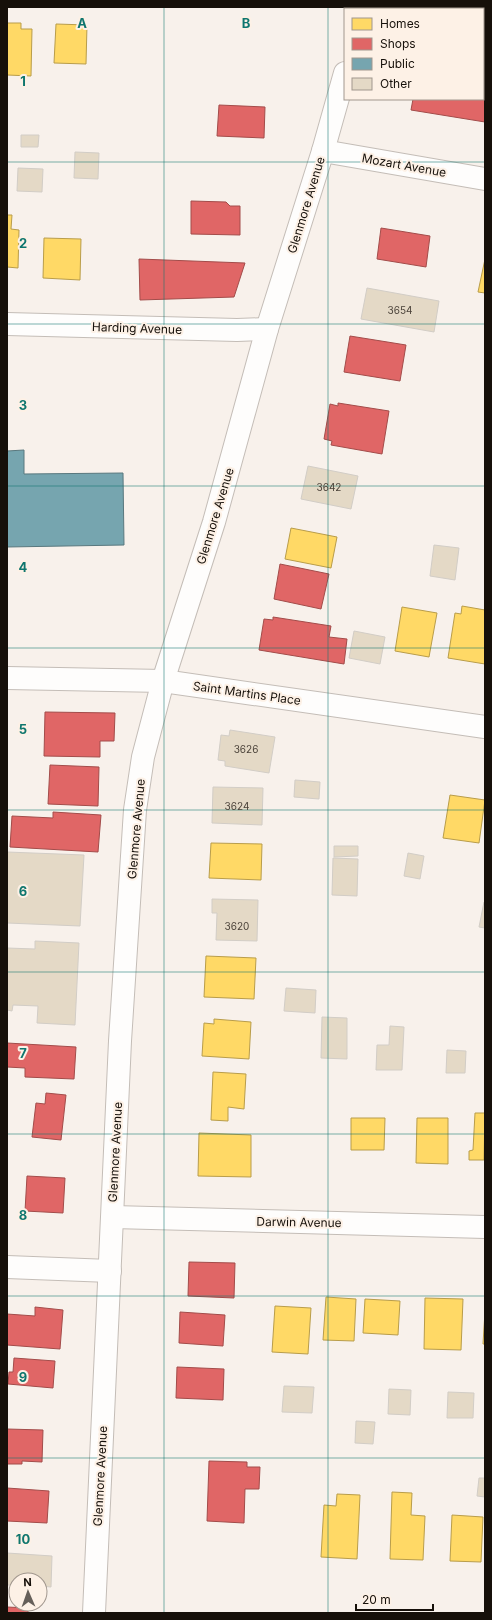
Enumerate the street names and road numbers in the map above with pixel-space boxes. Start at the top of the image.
street label: Mozart Avenue [361,150,447,180]
street label: Glenmore Avenue [284,155,328,255]
street label: Harding Avenue [92,319,182,337]
street label: Glenmore Avenue [193,466,237,566]
street label: Saint Martins Place [192,678,302,708]
street label: Glenmore Avenue [124,778,148,880]
street label: Glenmore Avenue [105,1101,125,1203]
street label: Darwin Avenue [256,1214,342,1230]
street label: Glenmore Avenue [90,1425,110,1527]

